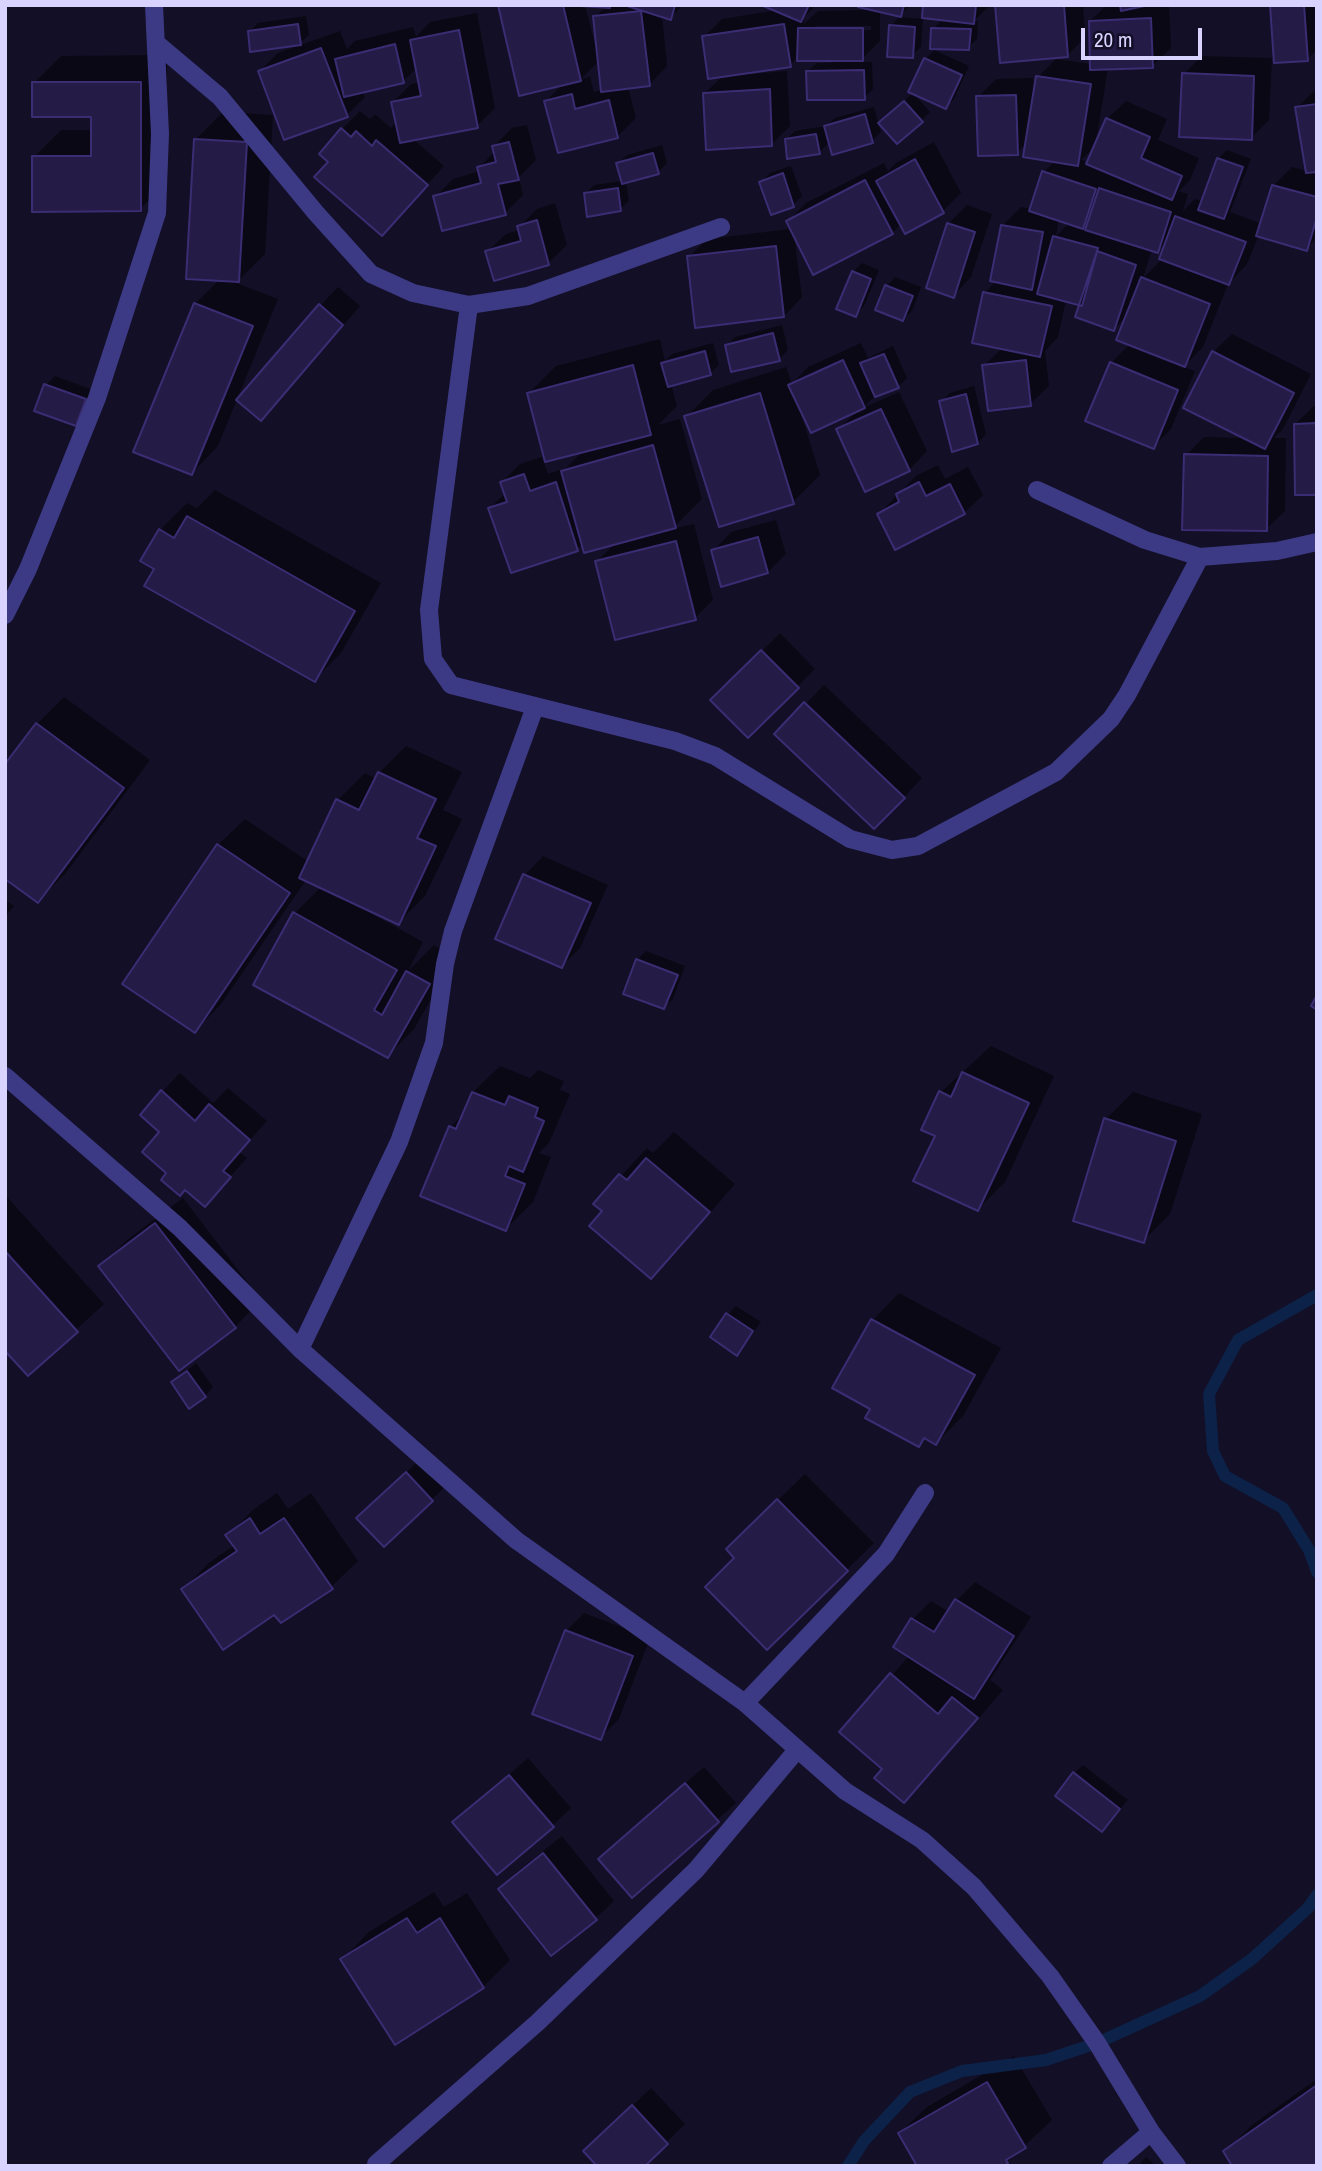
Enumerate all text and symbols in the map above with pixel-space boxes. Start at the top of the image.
scale bar [1084,14,1205,58]
text: 20 m [1094,25,1132,54]

